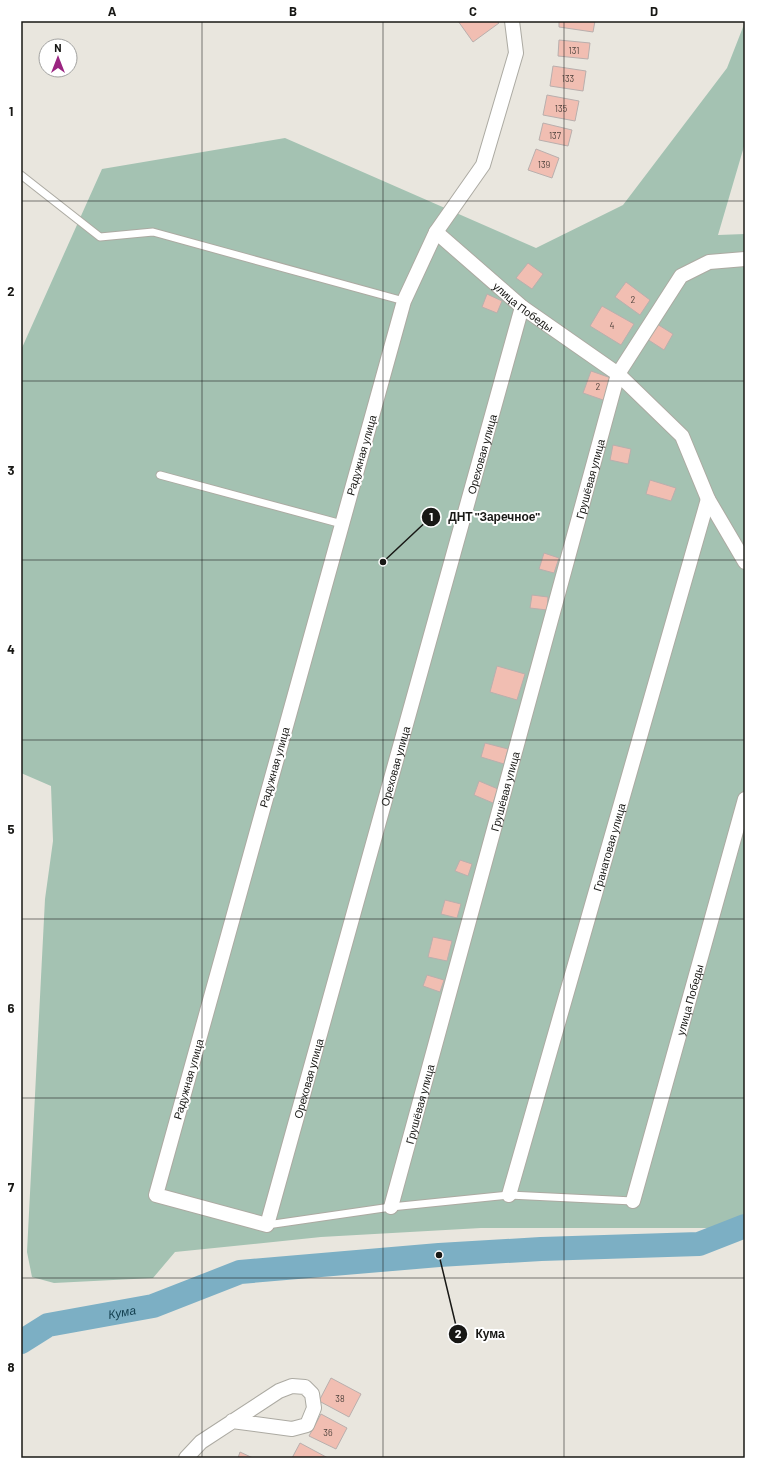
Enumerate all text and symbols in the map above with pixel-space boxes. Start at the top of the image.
text: A [108,3,117,19]
text: B [289,3,297,19]
text: C [469,3,477,19]
text: D [650,3,658,19]
north arrow [38,38,78,78]
text: N [54,41,62,54]
house number: 131 [569,45,579,56]
house number: 133 [562,73,575,84]
text: 1 [9,103,13,119]
house number: 135 [555,103,568,114]
house number: 137 [549,130,562,141]
house number: 139 [538,159,551,170]
street label: улица Победы [491,279,556,334]
text: 2 [7,283,15,299]
house number: 2 [631,294,636,305]
house number: 4 [610,320,615,331]
house number: 2 [596,381,601,392]
street label: Радужная улица [343,412,379,497]
street label: Ореховая улица [464,412,499,495]
street label: Грушёвая улица [572,436,607,520]
text: 3 [7,462,15,478]
callout: ДНТ "Заречное" [421,505,548,529]
text: 1 [429,509,433,523]
text: ДНТ "Заречное" [448,509,541,524]
text: 4 [7,641,15,657]
street label: Радужная улица [256,724,292,809]
street label: Ореховая улица [377,724,412,807]
street label: Грушёвая улица [487,749,522,832]
street label: Гранатовая улица [590,801,628,892]
text: 5 [7,821,15,837]
street label: улица Победы [673,963,705,1037]
text: 6 [8,1000,15,1016]
street label: Радужная улица [170,1036,206,1121]
street label: Ореховая улица [290,1036,325,1120]
street label: Грушёвая улица [402,1062,436,1145]
text: 7 [8,1179,15,1195]
water label: Кума [107,1302,137,1321]
callout: Кума [448,1322,513,1346]
text: 2 [455,1326,462,1340]
text: Кума [475,1326,505,1341]
text: 8 [7,1359,15,1375]
house number: 38 [335,1393,345,1404]
house number: 36 [323,1427,333,1438]

